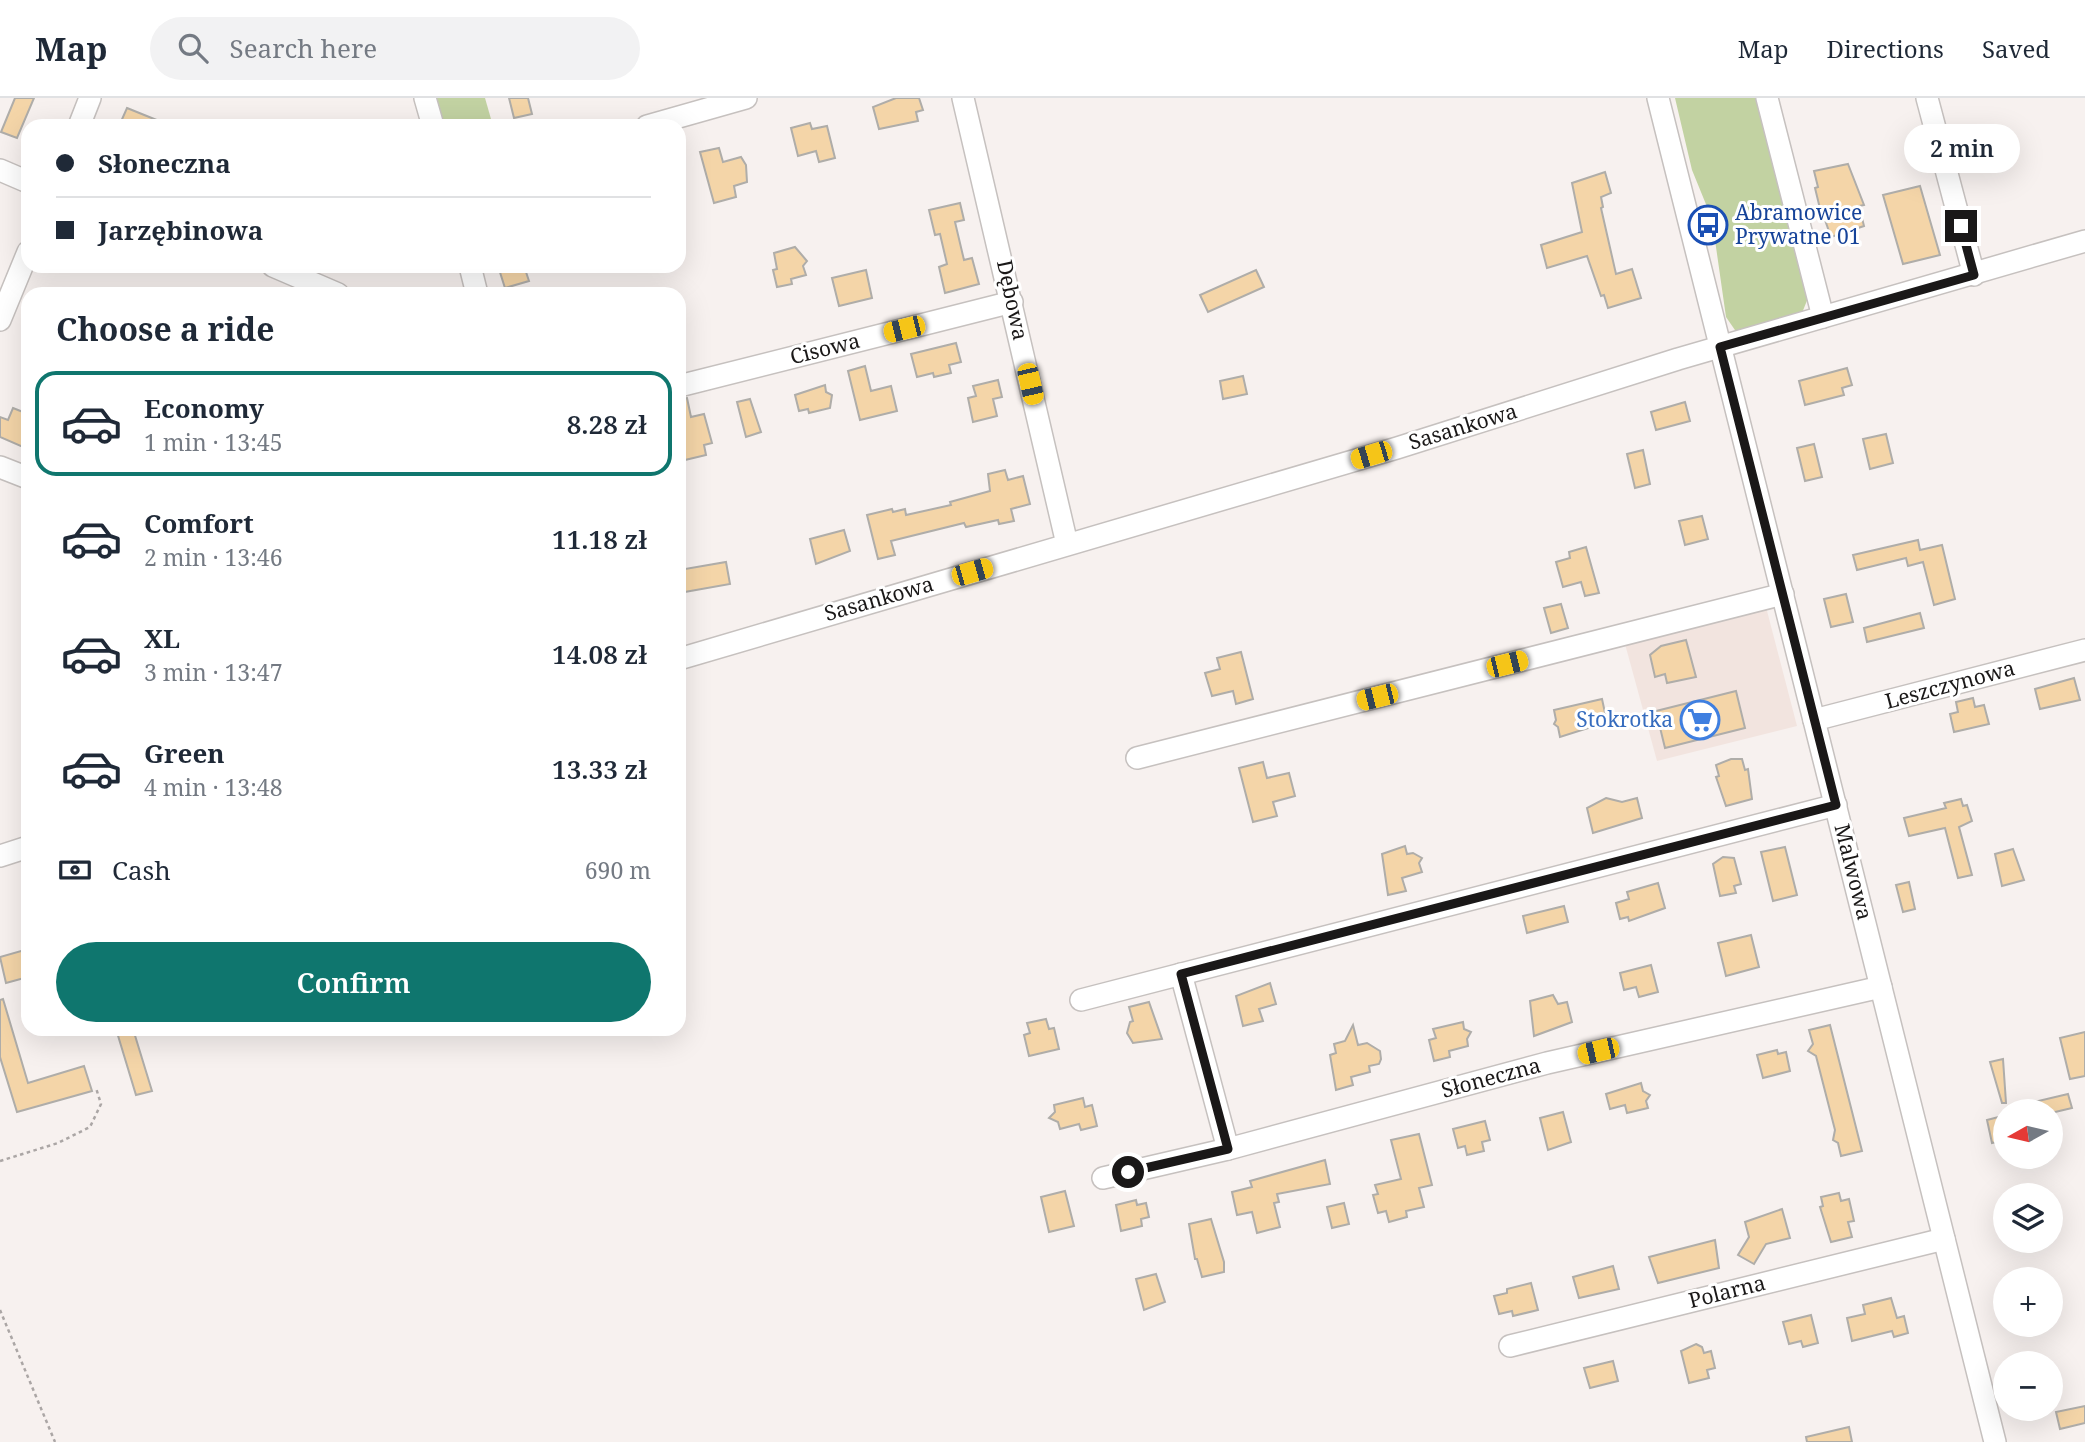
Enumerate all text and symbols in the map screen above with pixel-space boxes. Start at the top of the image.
search box [150,17,640,80]
text: Map [35,26,108,71]
icon: search [174,29,212,67]
text: Search here [230,30,377,66]
text: Map [1738,32,1789,65]
text: Directions [1827,32,1944,65]
text: Saved [1982,32,2050,65]
callout: 2 min [1903,124,2019,174]
text: 2 min [1930,132,1994,164]
text: Słoneczna [98,145,231,181]
place label: Abramowice Prywatne 01 [1735,198,1862,250]
bus stop icon: Abramowice Prywatne 01 [1687,204,1729,246]
route end [1945,210,1977,242]
text: Jarzębinowa [98,212,263,248]
street label: Dębowa [991,257,1035,343]
text: Choose a ride [56,307,275,350]
car [882,314,927,344]
street label: Cisowa [787,326,863,370]
car [1016,361,1045,407]
text: Economy [144,390,264,426]
icon: car [60,392,123,455]
street label: Sasankowa [1405,396,1520,456]
text: 8.28 zł [567,406,647,442]
text: 1 min · 13:45 [144,426,282,458]
car [1348,439,1395,471]
text: Comfort [144,505,254,541]
icon: car [60,507,123,570]
text: 11.18 zł [552,521,647,557]
text: 2 min · 13:46 [144,541,282,573]
car [949,556,996,588]
street label: Sasankowa [821,569,936,627]
text: XL [144,620,180,656]
icon: car [60,622,123,685]
text: 14.08 zł [552,636,647,672]
car [1485,649,1530,679]
street label: Leszczynowa [1882,653,2018,715]
text: 3 min · 13:47 [144,656,282,688]
car [1355,682,1400,712]
supermarket icon: Stokrotka [1679,699,1721,741]
place label: Stokrotka [1576,705,1673,733]
text: Green [144,735,225,771]
icon: car [60,737,123,800]
text: 13.33 zł [552,751,647,787]
text: 4 min · 13:48 [144,771,282,803]
street label: Malwowa [1829,821,1879,923]
icon: cash [56,851,94,889]
text: Cash [112,852,171,888]
text: 690 m [585,854,651,886]
button: Confirm [56,942,651,1022]
car [1576,1036,1621,1066]
street label: Słoneczna [1438,1050,1543,1104]
north arrow [1993,1099,2063,1169]
map controls [1993,1099,2063,1421]
route start [1112,1156,1144,1188]
button: layers [1993,1183,2063,1253]
button: + [1993,1267,2063,1337]
street label: Polarna [1685,1268,1768,1314]
button: − [1993,1351,2063,1421]

